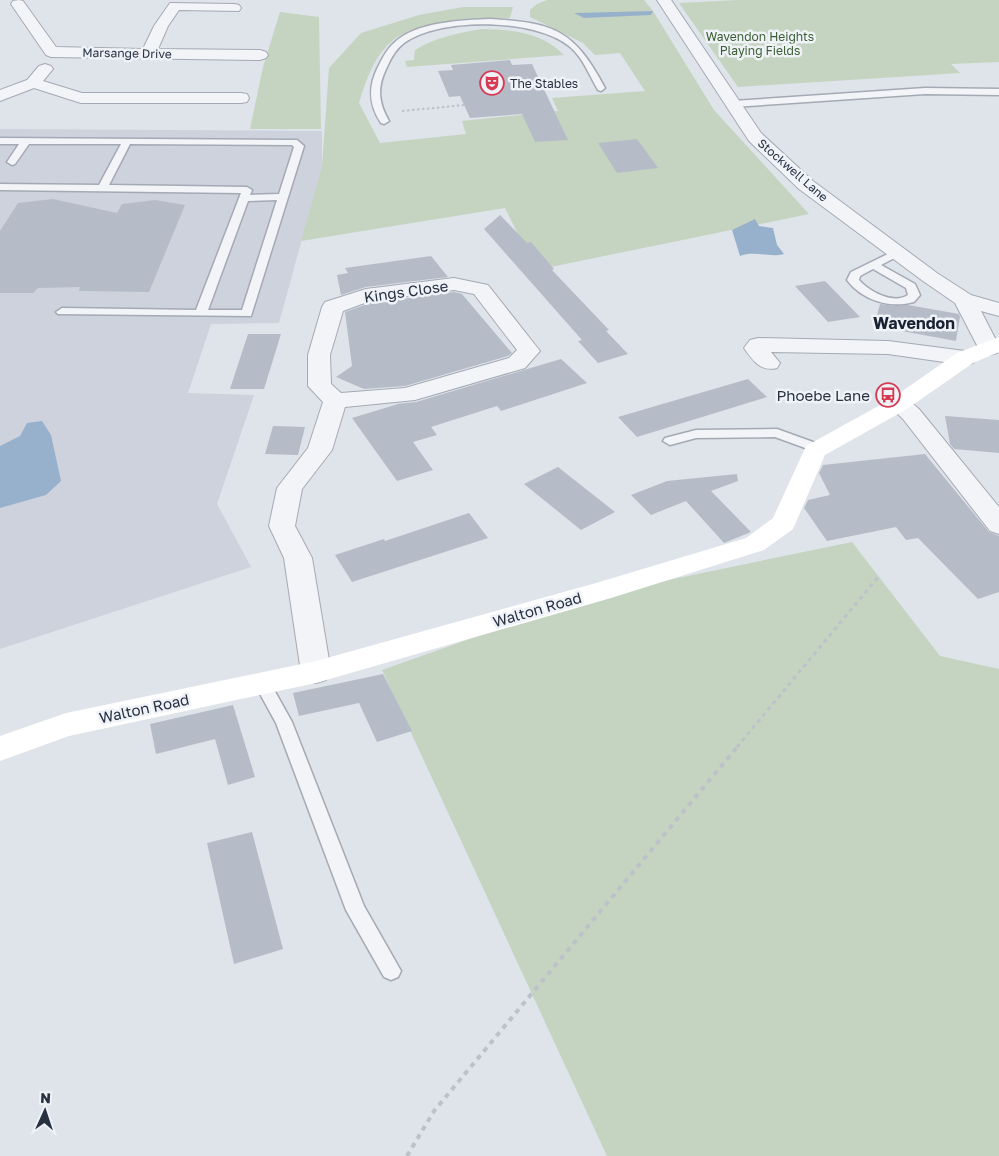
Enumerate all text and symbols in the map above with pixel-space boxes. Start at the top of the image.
park label: Wavendon Heights Playing Fields [706,29,814,58]
street label: Marsange Drive [82,45,172,61]
theatre icon: The Stables [479,70,505,96]
place label: The Stables [510,76,578,91]
street label: Stockwell Lane [755,135,831,205]
street label: Kings Close [363,276,450,306]
district label: Wavendon [873,313,955,333]
bus stop icon: Phoebe Lane [875,382,901,408]
place label: Phoebe Lane [776,386,870,404]
street label: Walton Road [491,588,583,630]
street label: Walton Road [97,690,191,726]
north arrow [20,1086,70,1136]
text: N [40,1089,51,1106]

